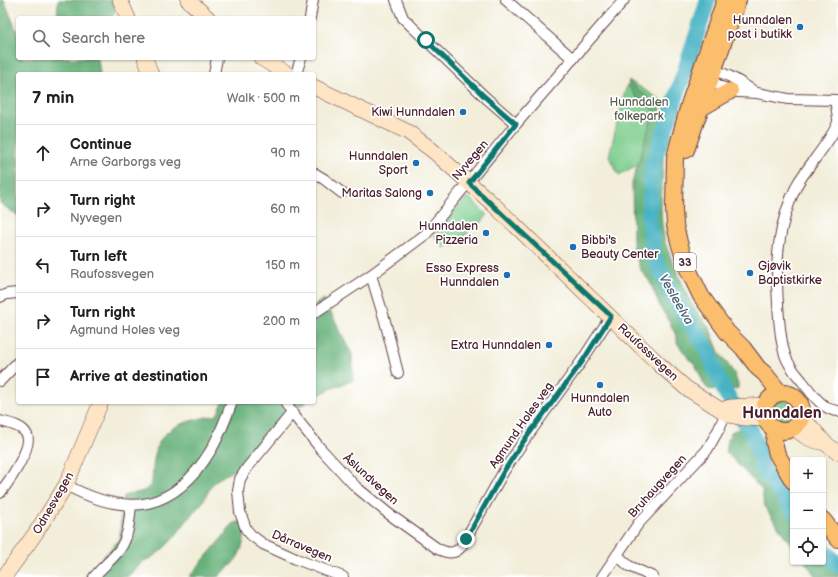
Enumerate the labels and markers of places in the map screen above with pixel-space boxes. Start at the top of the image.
place label: Hunndalen post i butikk [728,13,792,42]
marker: Hunndalen post i butikk [795,22,805,32]
place label: Kiwi Hunndalen [371,105,455,120]
marker: Kiwi Hunndalen [458,107,468,117]
place label: Hunndalen Sport [349,149,408,178]
marker: Hunndalen Sport [411,158,421,168]
place label: Maritas Salong [342,186,422,201]
marker: Maritas Salong [425,188,435,198]
place label: Hunndalen Pizzeria [419,219,478,248]
marker: Hunndalen Pizzeria [481,228,491,238]
place label: Bibbi's Beauty Center [581,233,659,262]
marker: Bibbi's Beauty Center [568,242,578,252]
place label: Gjøvik Baptistkirke [758,259,822,288]
place label: Esso Express Hunndalen [426,261,499,290]
marker: Gjøvik Baptistkirke [745,268,755,278]
marker: Esso Express Hunndalen [502,270,512,280]
place label: Extra Hunndalen [451,338,541,353]
marker: Extra Hunndalen [544,340,554,350]
marker: Hunndalen Auto [595,380,605,390]
place label: Hunndalen Auto [570,391,630,420]

